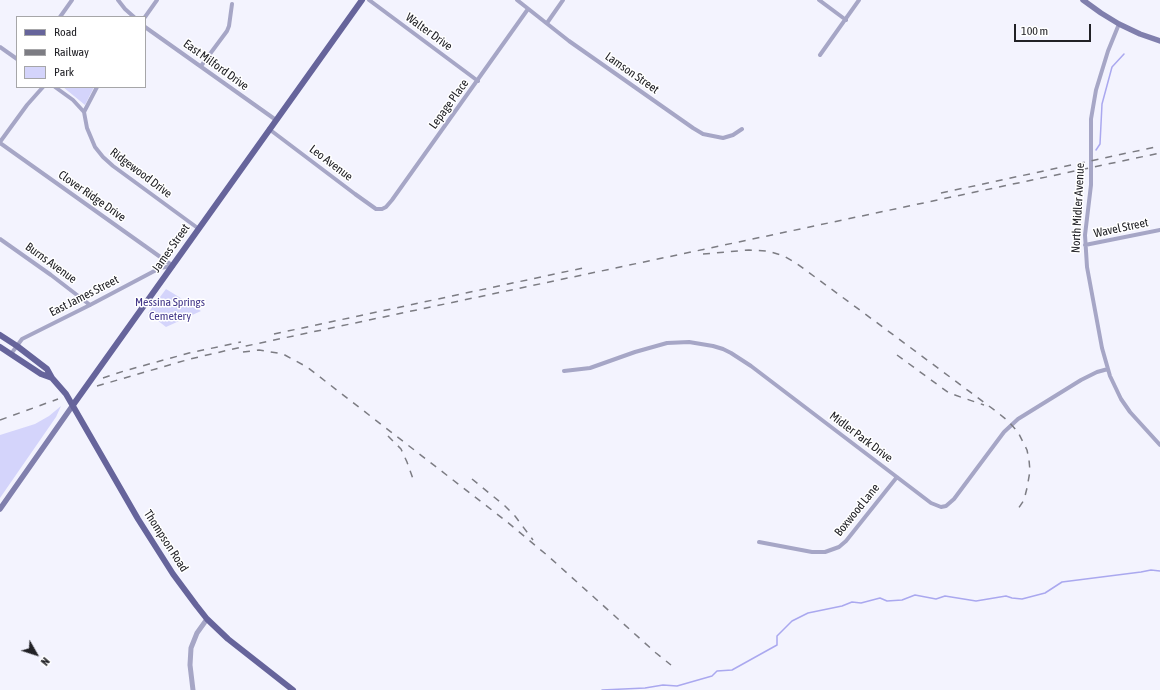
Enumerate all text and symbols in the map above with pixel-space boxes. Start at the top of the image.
street label: Walter Drive [403,10,455,54]
legend [16,16,146,88]
scale bar [1016,16,1093,42]
text: 100 m [1021,24,1048,38]
text: Road [54,25,77,39]
street label: East Milford Drive [181,37,251,93]
text: Railway [54,45,89,59]
street label: Lamson Street [602,49,662,97]
text: Park [54,65,74,79]
street label: Lepage Place [426,76,472,132]
street label: Leo Avenue [306,142,356,184]
street label: Ridgewood Drive [107,145,175,201]
street label: North Midler Avenue [1068,162,1088,254]
street label: Clover Ridge Drive [55,167,129,225]
street label: Wavel Street [1092,215,1150,241]
street label: James Street [149,221,193,275]
street label: Burns Avenue [23,240,79,286]
street label: East James Street [47,272,121,320]
park label: Messina Springs Cemetery [135,295,205,323]
street label: Midler Park Drive [827,409,895,465]
street label: Boxwood Lane [832,481,882,539]
street label: Thompson Road [141,507,191,575]
north arrow [16,634,56,674]
text: N [39,655,52,668]

